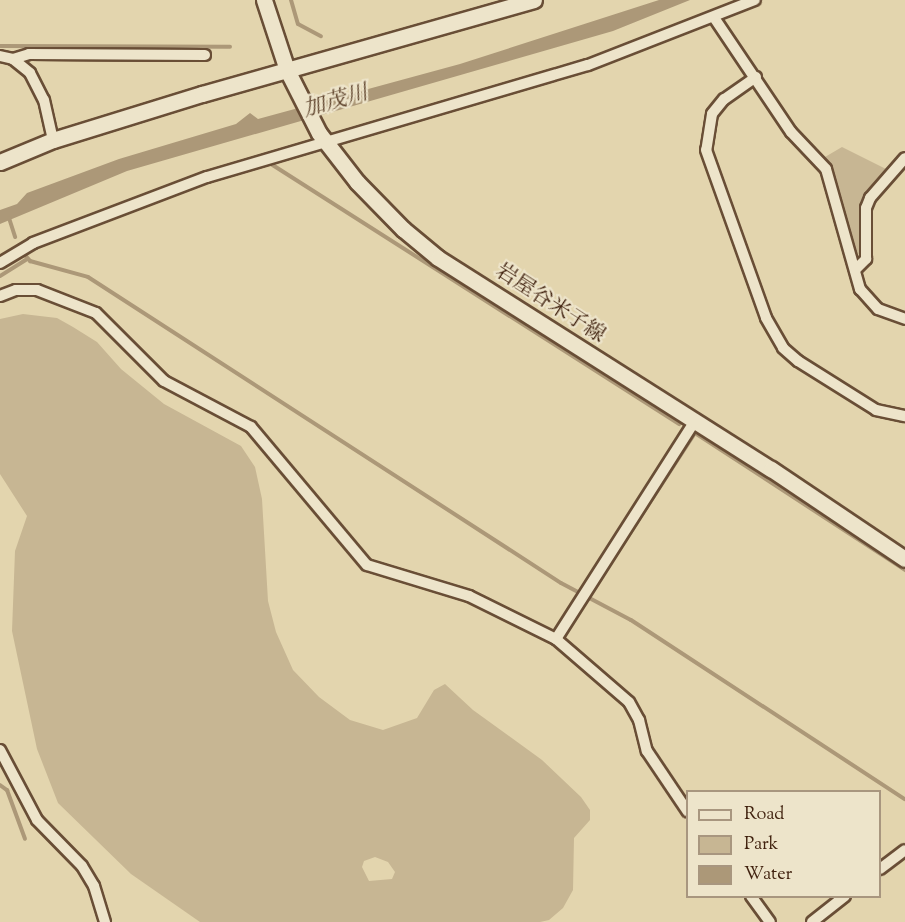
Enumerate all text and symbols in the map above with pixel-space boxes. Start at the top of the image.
water label: 加茂川 [301,81,371,125]
street label: 岩屋谷米子線 [490,259,610,349]
legend [686,790,881,898]
text: Road [744,802,784,828]
text: Park [744,832,778,858]
text: Water [744,862,792,888]

